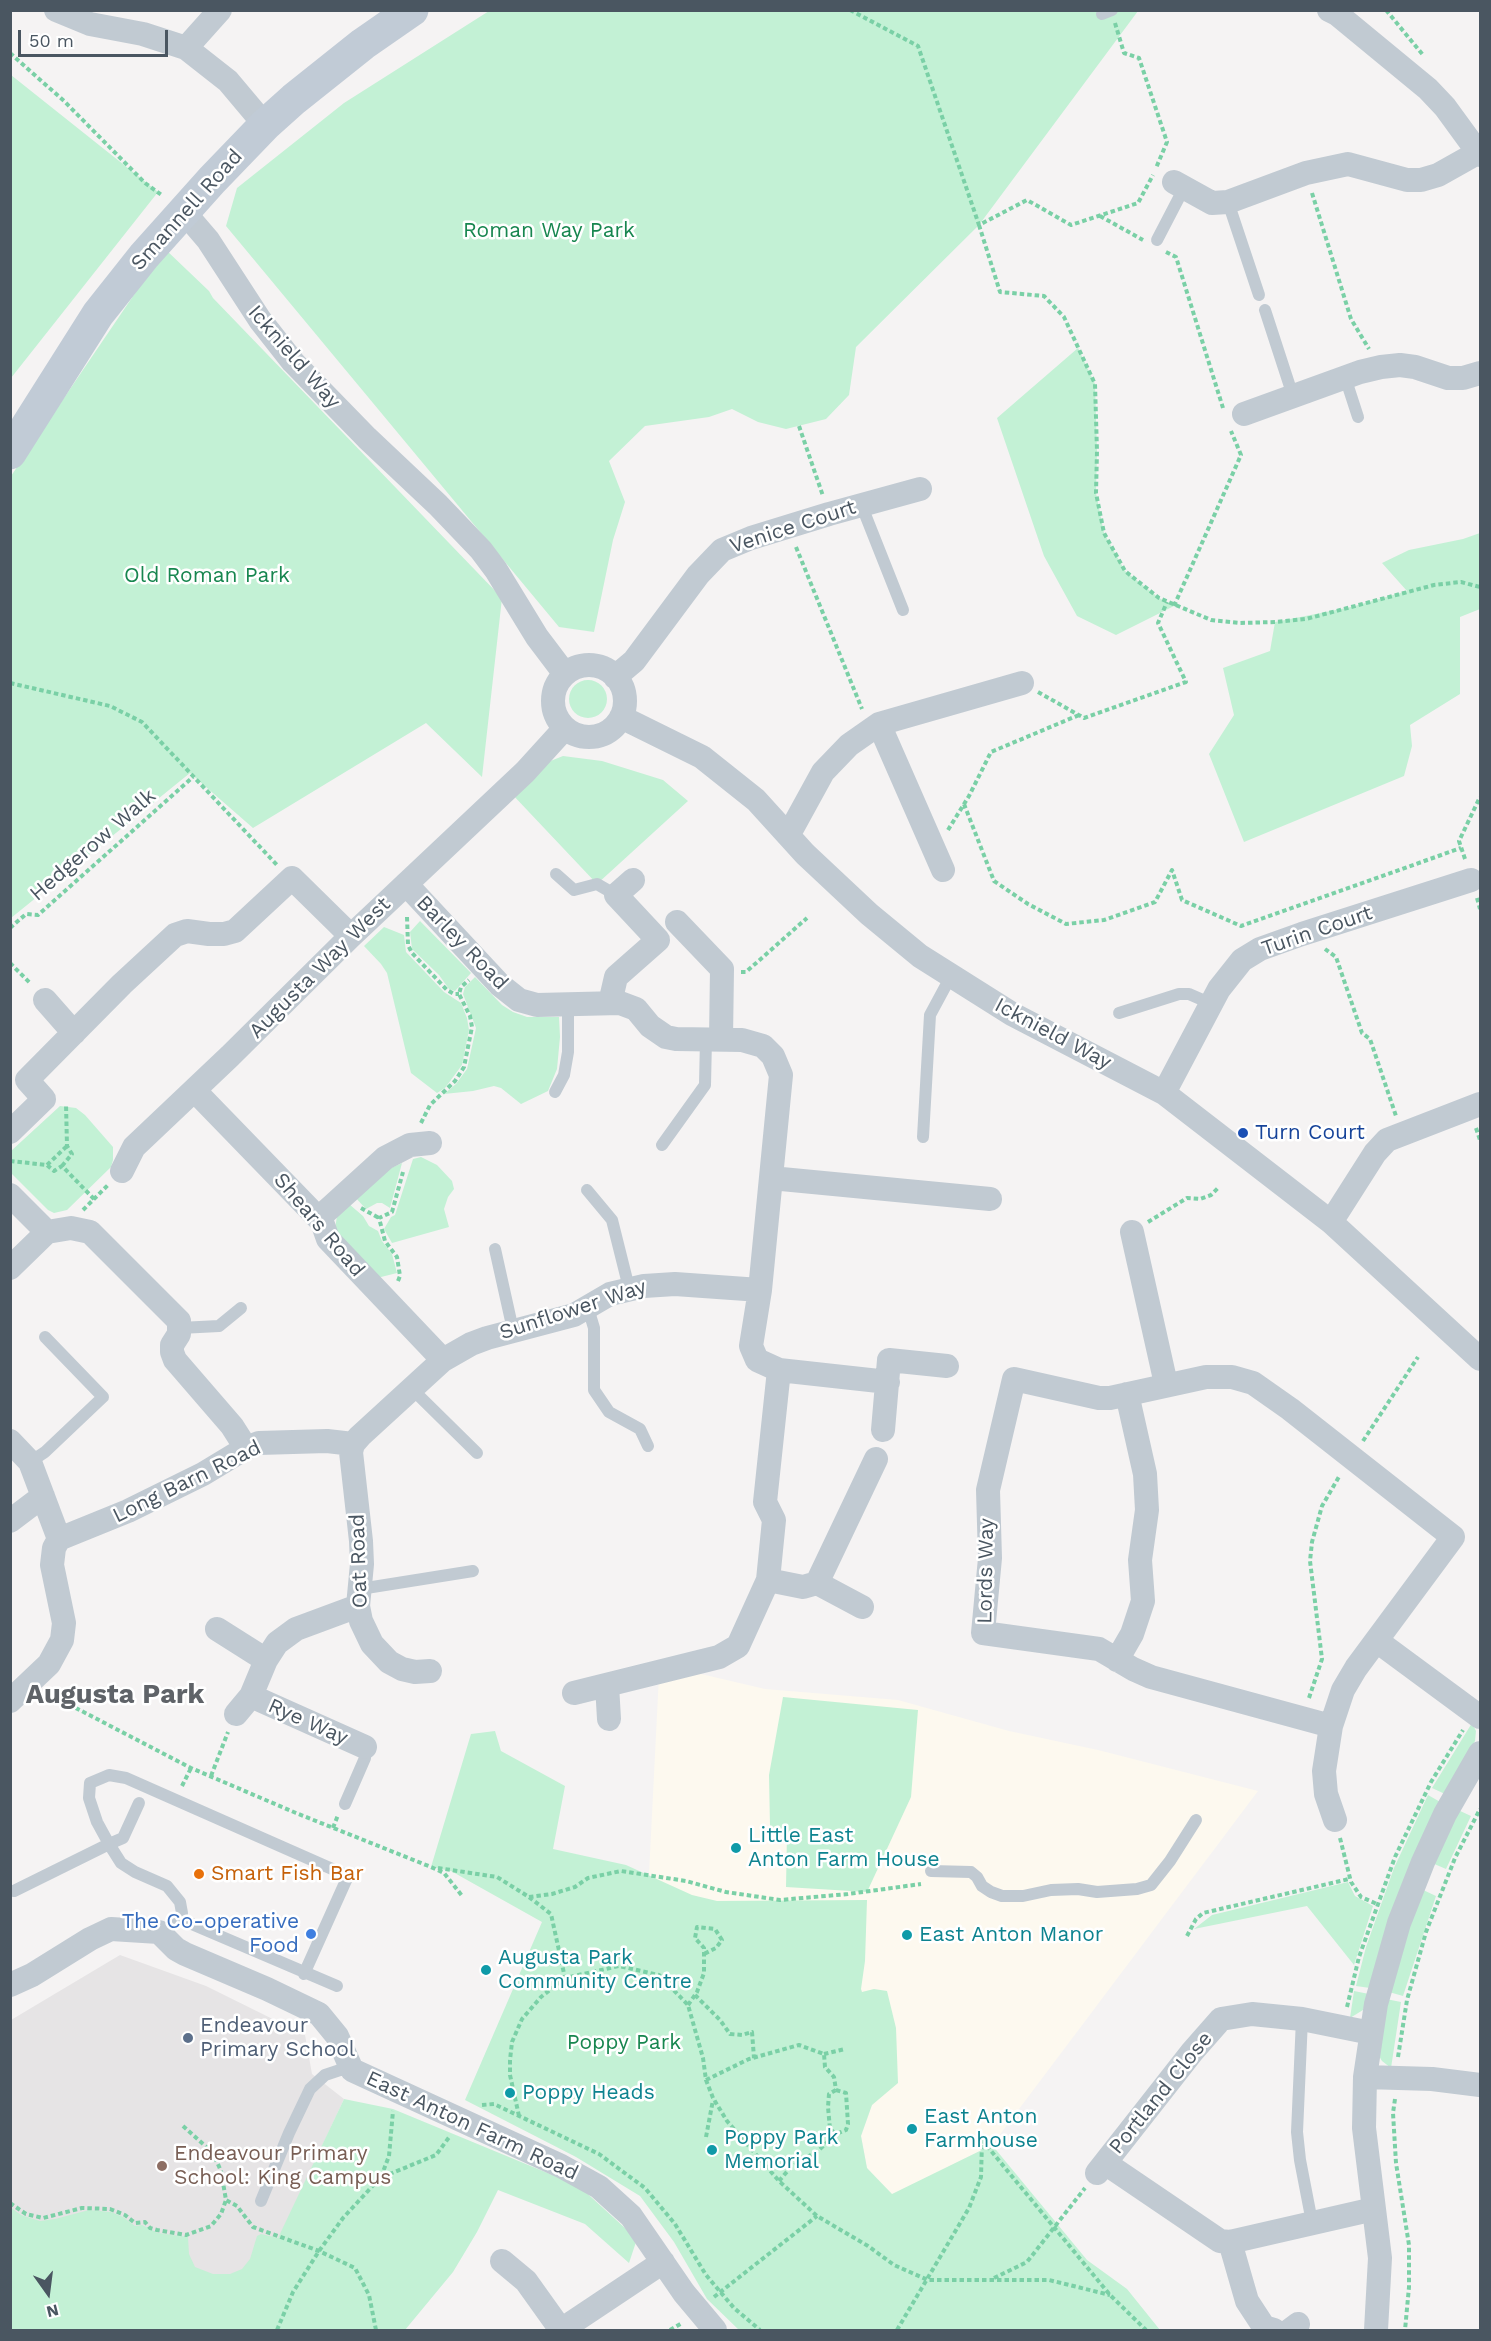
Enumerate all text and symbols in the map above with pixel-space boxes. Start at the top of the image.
scale bar [21,18,171,56]
text: 50 m [29,30,74,51]
street label: Smannell Road [126,144,248,276]
park label: Roman Way Park [463,218,635,244]
street label: Icknield Way [242,300,346,414]
street label: Venice Court [727,495,859,559]
park label: Old Roman Park [124,563,290,589]
street label: Hedgerow Walk [25,783,161,907]
street label: Barley Road [411,891,513,995]
street label: Augusta Way West [244,892,396,1044]
street label: Turin Court [1258,900,1376,962]
street label: Icknield Way [990,993,1116,1075]
place label: Turn Court [1255,1120,1365,1146]
marker: Turn Court [1236,1126,1250,1140]
street label: Shears Road [268,1168,370,1282]
street label: Sunflower Way [497,1274,649,1346]
street label: Long Barn Road [109,1435,265,1529]
street label: Oat Road [345,1513,373,1609]
street label: Lords Way [972,1518,1000,1624]
district label: Augusta Park [26,1679,204,1711]
street label: Rye Way [264,1693,352,1751]
place label: Little East Anton Farm House [748,1823,940,1873]
marker: Little East Anton Farm House [729,1841,743,1855]
place label: Smart Fish Bar [211,1861,364,1887]
marker: Smart Fish Bar [192,1867,206,1881]
place label: The Co-operative Food [122,1909,299,1959]
place label: East Anton Manor [919,1922,1103,1948]
marker: The Co-operative Food [304,1927,318,1941]
marker: East Anton Manor [900,1928,914,1942]
place label: Augusta Park Community Centre [498,1945,692,1995]
marker: Augusta Park Community Centre [479,1963,493,1977]
place label: Endeavour Primary School [200,2013,355,2063]
street label: Portland Close [1104,2027,1218,2159]
park label: Poppy Park [567,2030,681,2056]
marker: Endeavour Primary School [181,2031,195,2045]
street label: East Anton Farm Road [362,2066,582,2186]
place label: Poppy Heads [522,2080,655,2106]
marker: Poppy Heads [503,2086,517,2100]
place label: East Anton Farmhouse [924,2104,1038,2154]
marker: East Anton Farmhouse [905,2122,919,2136]
place label: Poppy Park Memorial [724,2125,838,2175]
place label: Endeavour Primary School: King Campus [174,2141,391,2191]
marker: Poppy Park Memorial [705,2143,719,2157]
marker: Endeavour Primary School: King Campus [155,2159,169,2173]
north arrow [18,2263,78,2323]
text: N [44,2300,61,2322]

